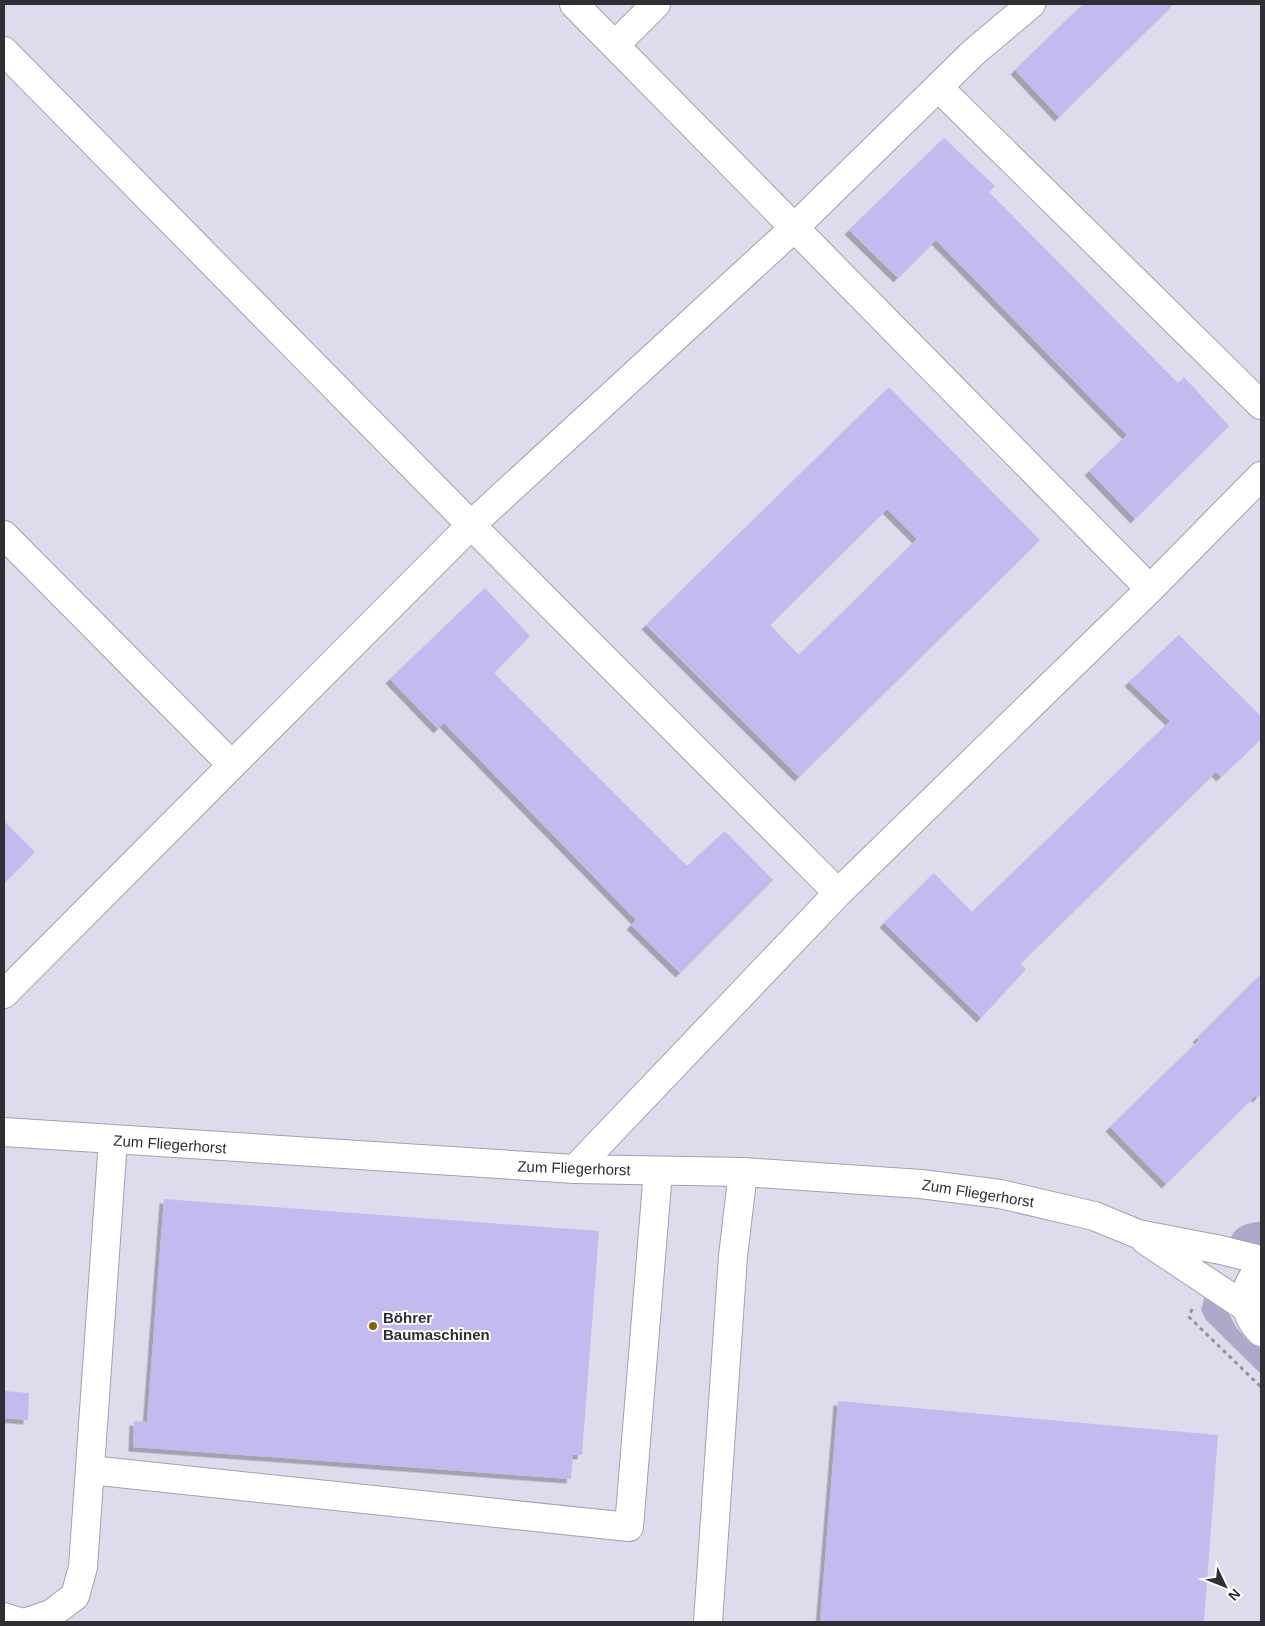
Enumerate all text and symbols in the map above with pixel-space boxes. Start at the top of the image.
street label: Zum Fliegerhorst [113,1132,228,1156]
street label: Zum Fliegerhorst [517,1158,632,1179]
street label: Zum Fliegerhorst [921,1176,1036,1210]
place label: Böhrer Baumaschinen [383,1309,490,1343]
marker: Böhrer Baumaschinen [367,1320,379,1332]
north arrow [1200,1561,1250,1611]
text: N [1225,1586,1244,1604]

